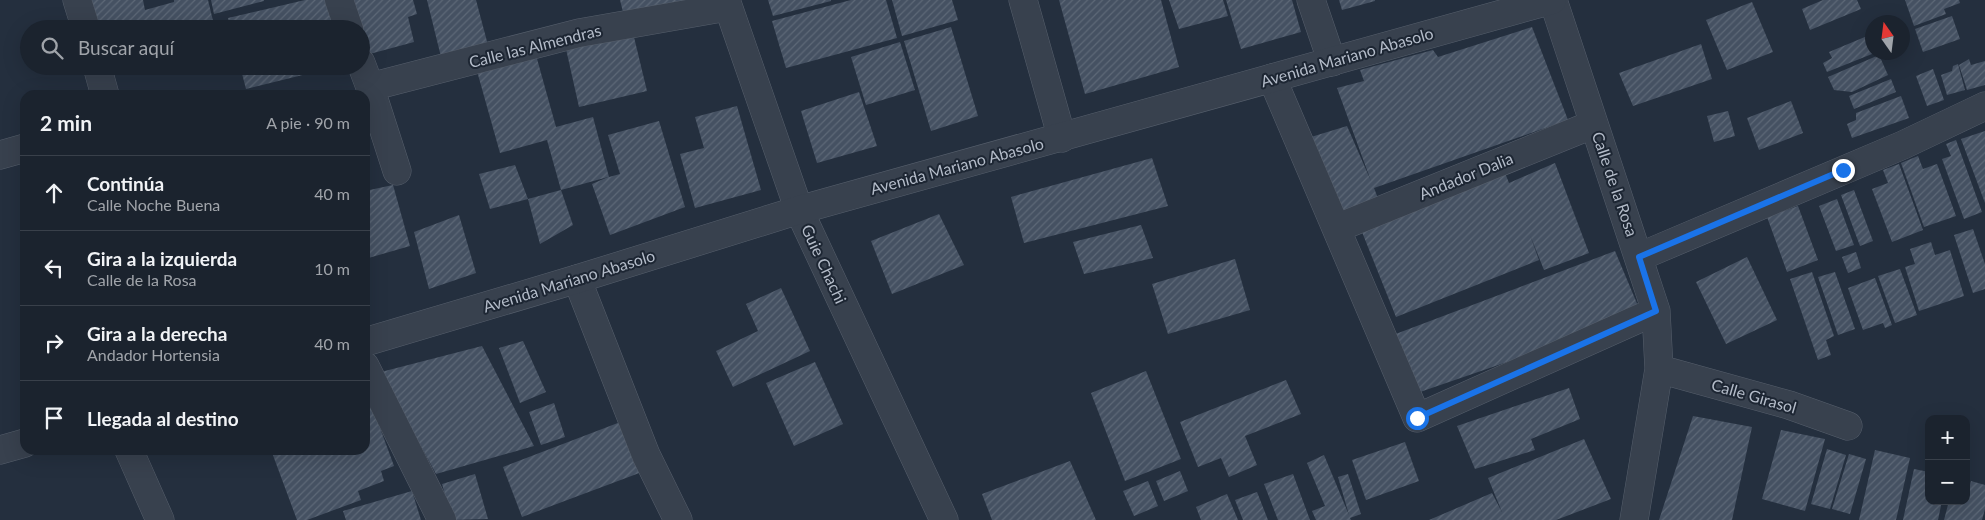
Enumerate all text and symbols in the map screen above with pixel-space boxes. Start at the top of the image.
north arrow [1865,15,1910,60]
search box [20,20,370,75]
street label: Calle las Almendras [467,20,603,71]
street label: Avenida Mariano Abasolo [1258,23,1435,90]
icon: search [38,34,66,62]
text: Buscar aquí [78,36,174,59]
text: 2 min [40,110,92,135]
text: A pie · 90 m [266,113,350,132]
street label: Calle de la Rosa [1589,129,1642,239]
street label: Avenida Mariano Abasolo [868,133,1046,198]
street label: Andador Dalia [1416,148,1516,203]
route end [1832,159,1855,182]
text: Continúa [87,172,164,195]
icon: ahead [40,179,68,207]
text: 40 m [314,184,350,203]
text: Calle Noche Buena [87,195,220,214]
street label: Guie Chachi [798,221,851,306]
street label: Avenida Mariano Abasolo [481,245,657,316]
text: Gira a la izquierda [87,247,237,270]
icon: left [40,254,68,282]
text: 10 m [314,259,350,278]
text: Calle de la Rosa [87,270,197,289]
text: Gira a la derecha [87,322,227,345]
icon: right [40,329,68,357]
text: 40 m [314,334,350,353]
text: Andador Hortensia [87,345,220,364]
street label: Calle Girasol [1709,374,1799,417]
icon: arrive [40,404,68,432]
text: Llegada al destino [87,407,239,430]
route start [1406,407,1429,430]
map controls [1925,415,1970,505]
button: + [1925,415,1970,460]
button: − [1925,460,1970,505]

